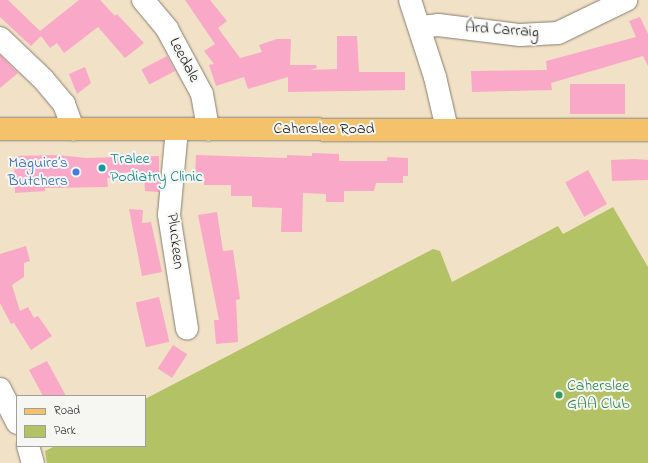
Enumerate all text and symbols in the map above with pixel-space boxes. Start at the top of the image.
street label: Árd Carraig [464,18,540,42]
street label: Leedale [164,34,204,86]
street label: Caherslee Road [273,119,375,139]
place label: Tralee Podiatry Clinic [110,149,203,187]
place label: Maguire’s Butchers [8,153,68,191]
marker: Tralee Podiatry Clinic [97,163,107,173]
marker: Maguire’s Butchers [71,167,81,177]
street label: Pluckeen [162,212,188,270]
place label: Caherslee GAA Club [567,376,630,414]
marker: Caherslee GAA Club [554,390,564,400]
legend [16,395,146,447]
text: Road [54,402,80,420]
text: Park [54,422,76,440]

